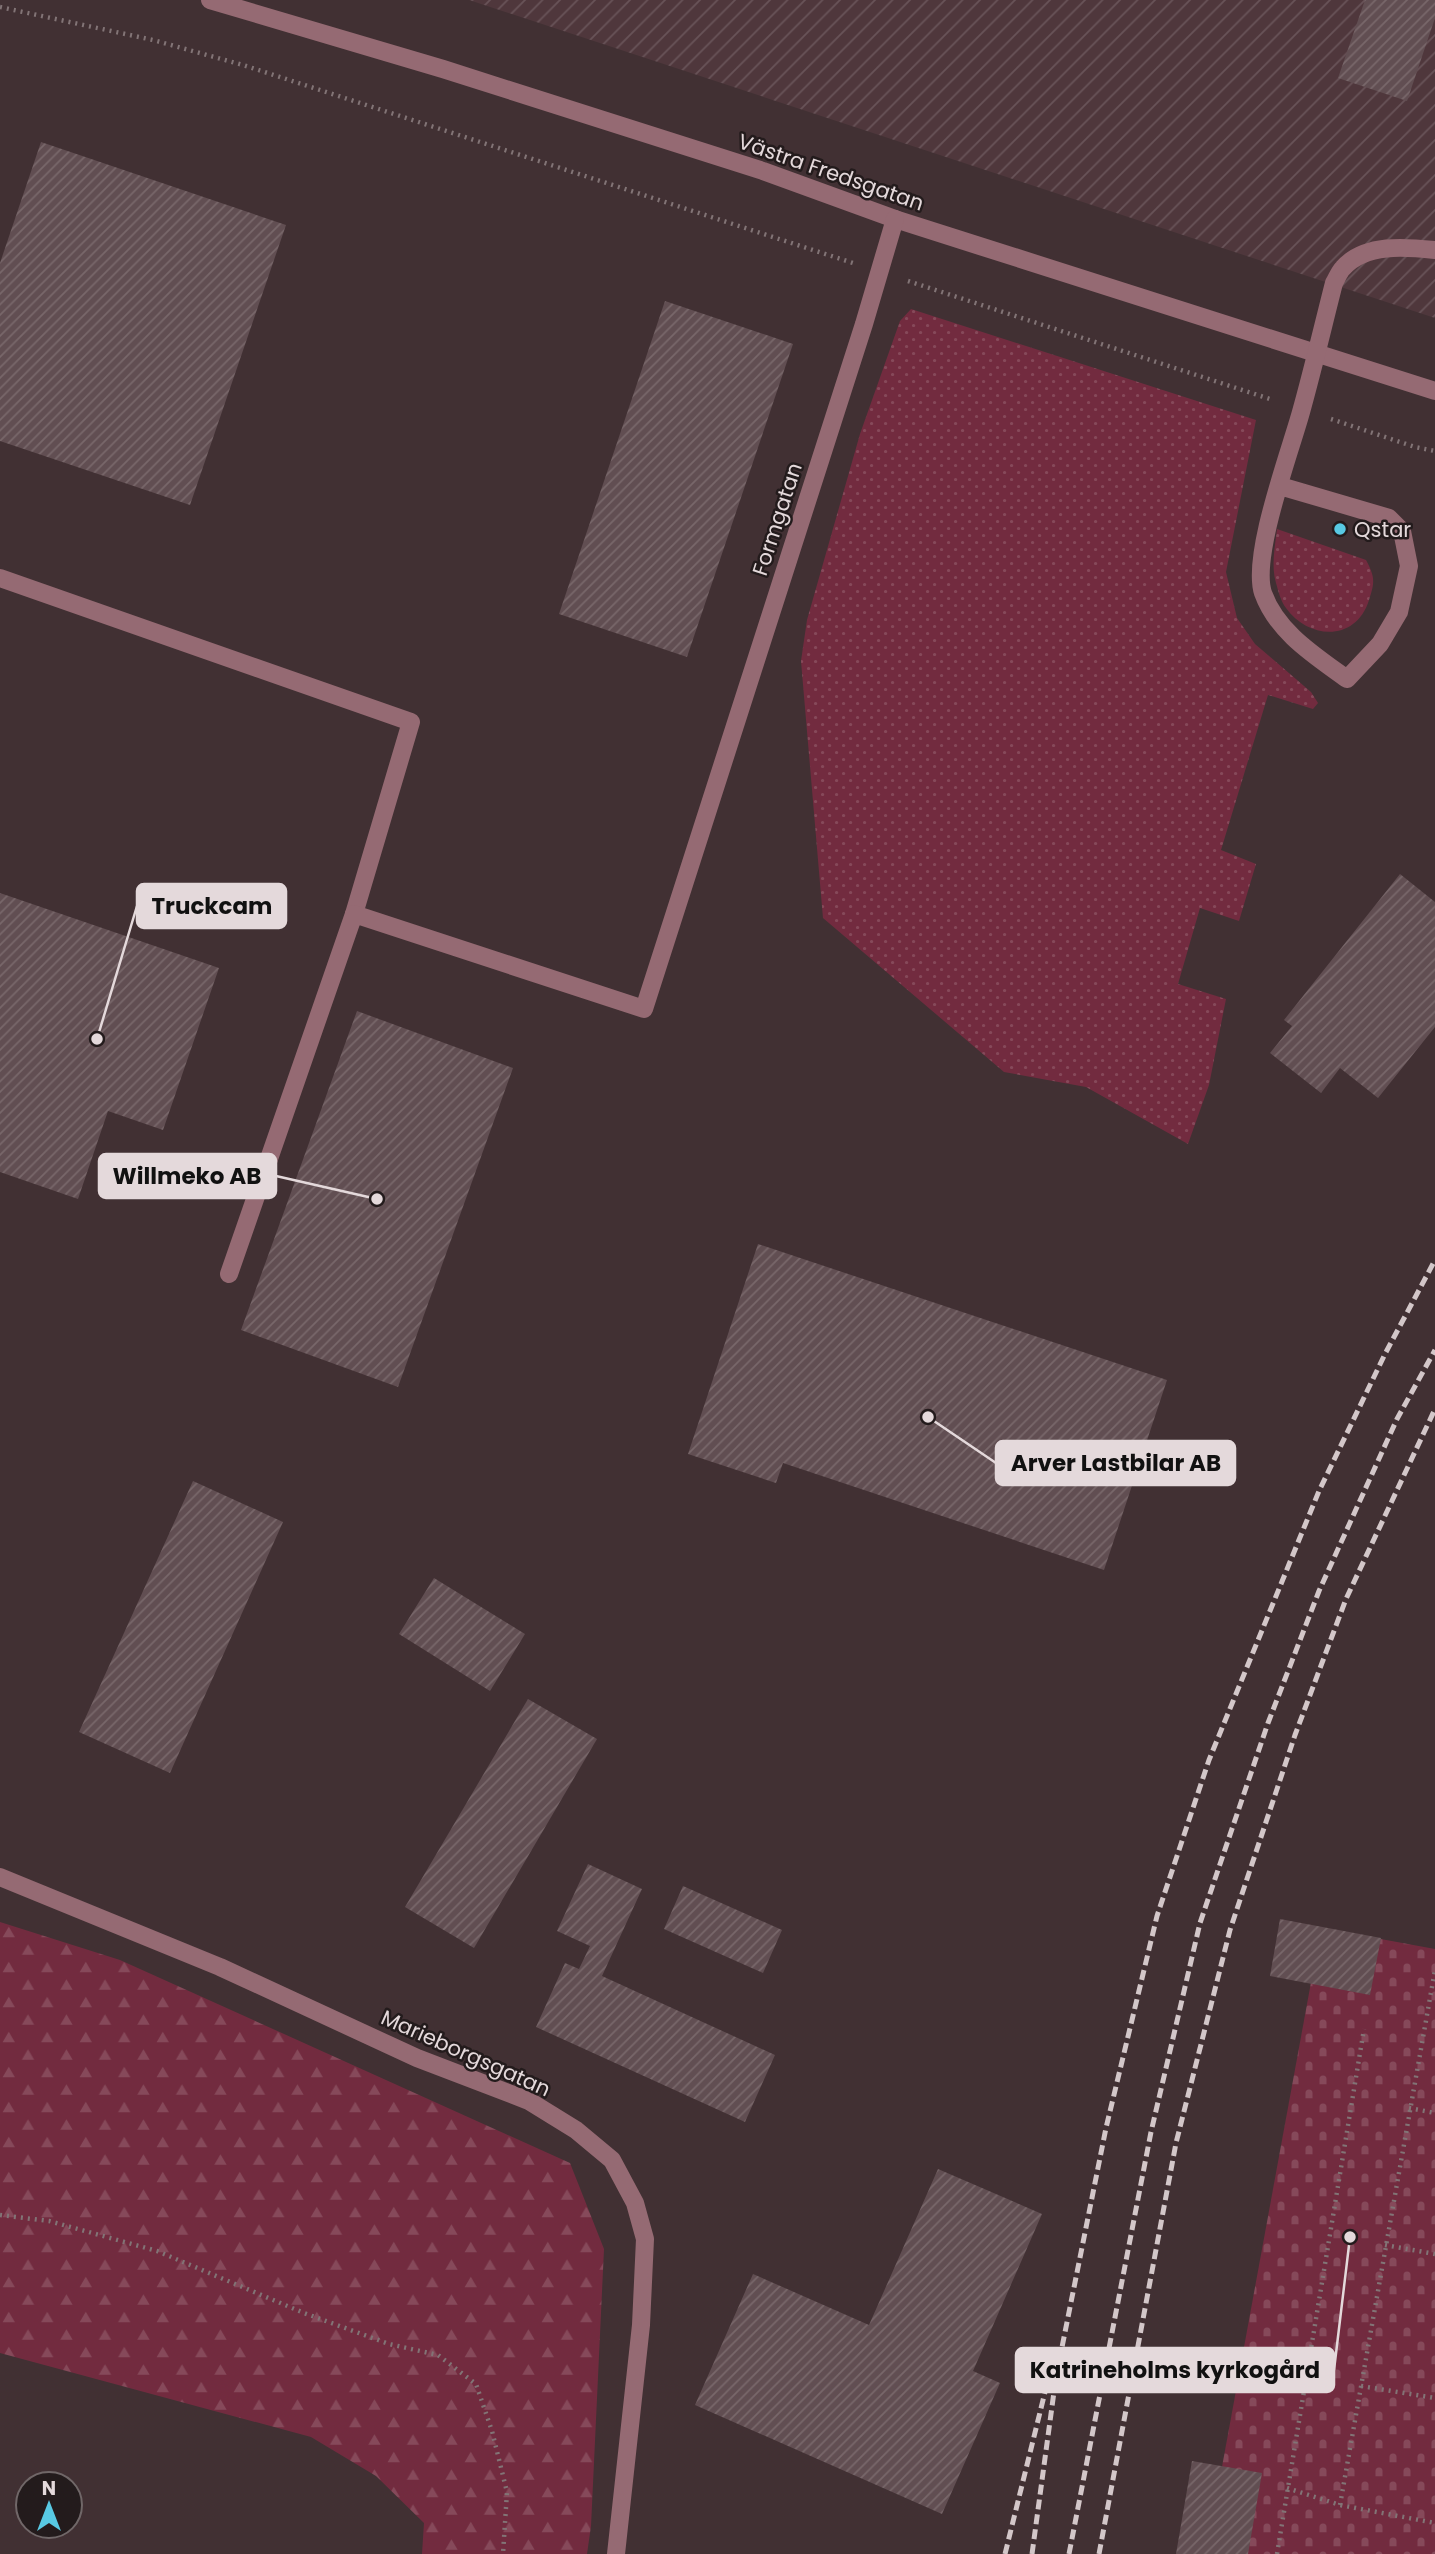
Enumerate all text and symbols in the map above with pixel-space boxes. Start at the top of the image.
street label: Västra Fredsgatan [734,127,928,217]
street label: Formgatan [745,459,809,579]
place label: Qstar [1354,515,1411,544]
marker: Qstar [1332,521,1348,537]
callout: Truckcam [137,884,286,928]
text: Truckcam [152,890,272,922]
callout: Willmeko AB [99,1154,276,1198]
text: Willmeko AB [113,1160,261,1192]
callout: Arver Lastbilar AB [996,1441,1235,1485]
text: Arver Lastbilar AB [1011,1447,1221,1479]
street label: Marieborgsgatan [377,2003,555,2103]
callout: Katrineholms kyrkogård [1016,2348,1334,2392]
text: Katrineholms kyrkogård [1030,2354,1320,2386]
north arrow [14,2470,84,2540]
text: N [42,2475,56,2502]

